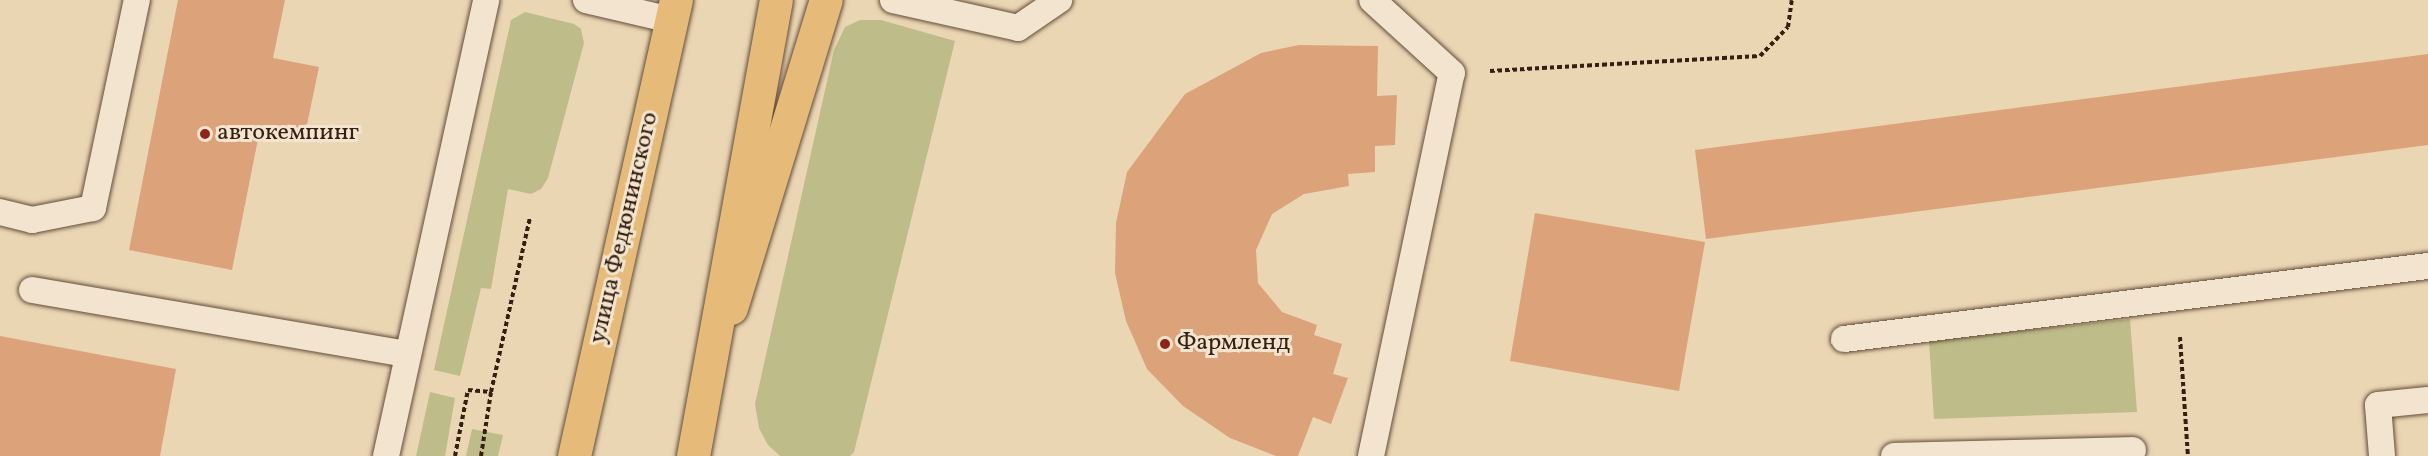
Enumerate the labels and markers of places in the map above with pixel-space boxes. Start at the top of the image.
place label: автокемпинг [217,120,359,148]
marker: автокемпинг [198,127,212,141]
place label: Фармленд [1177,330,1290,358]
marker: Фармленд [1158,337,1172,351]

